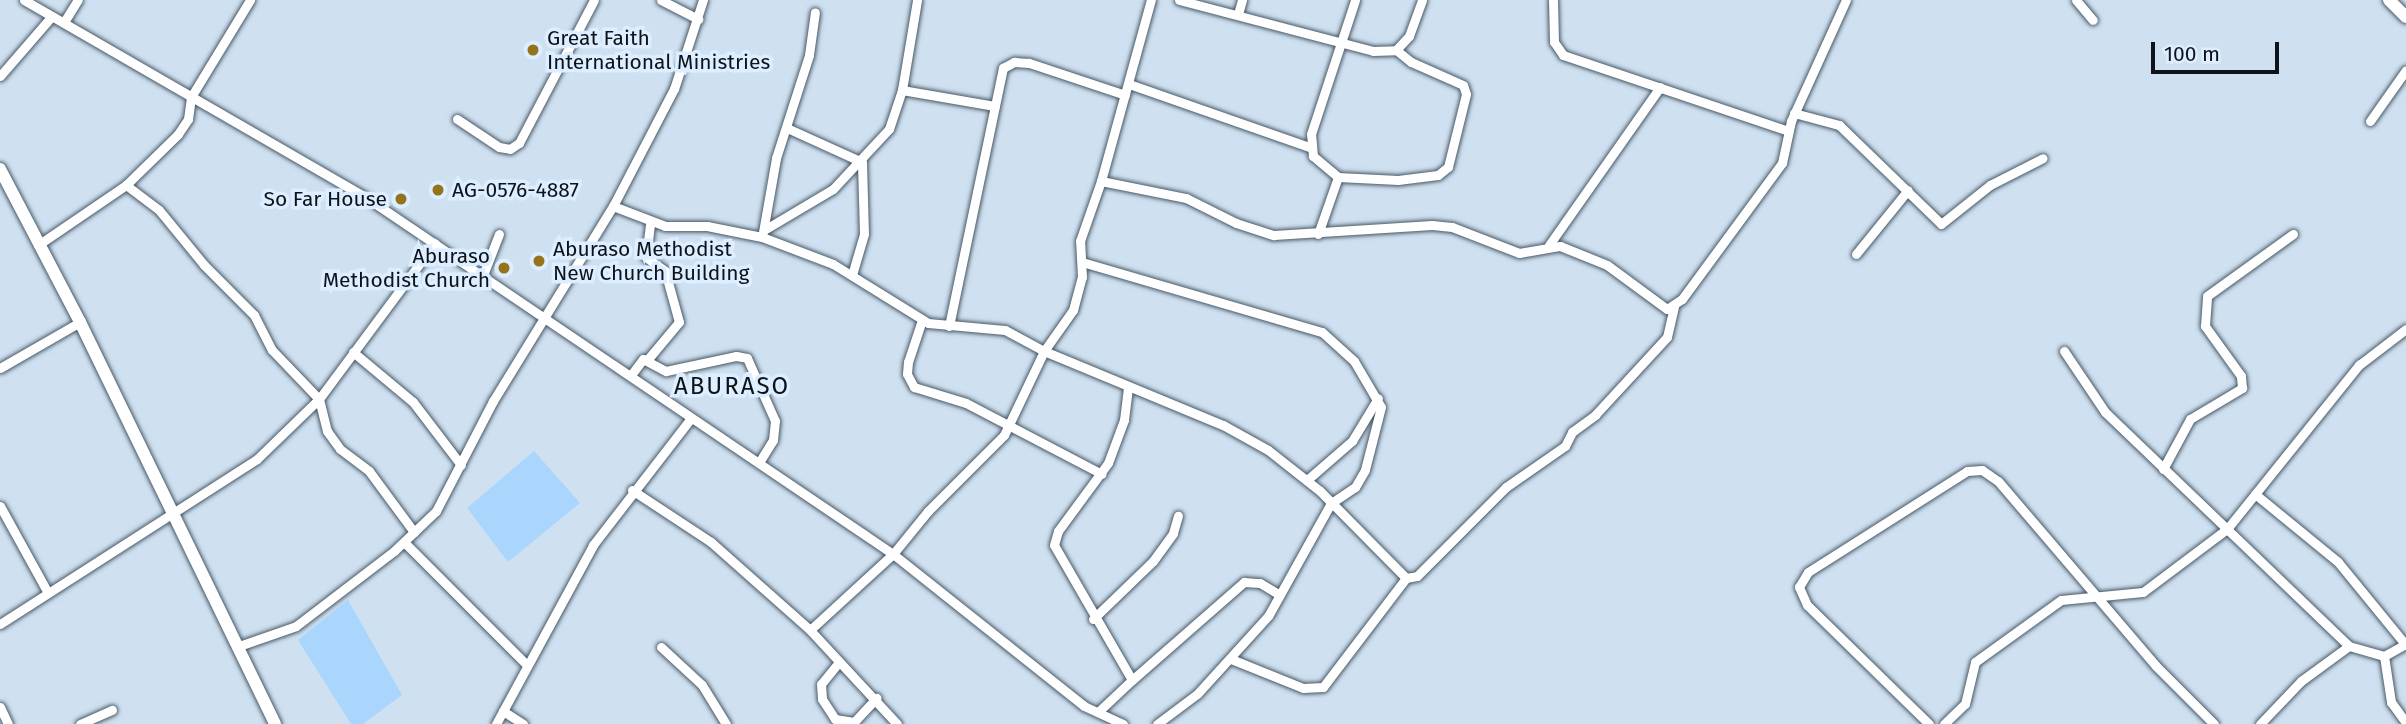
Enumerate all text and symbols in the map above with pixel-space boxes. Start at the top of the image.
place label: Great Faith International Ministries [547,25,770,75]
scale bar [2154,28,2282,72]
text: 100 m [2164,41,2220,67]
marker: Great Faith International Ministries [525,42,541,58]
place label: AG-0576-4887 [452,177,579,203]
marker: AG-0576-4887 [430,182,446,198]
place label: So Far House [264,186,387,212]
marker: So Far House [393,191,409,207]
place label: Aburaso Methodist New Church Building [553,236,750,286]
place label: Aburaso Methodist Church [323,243,490,293]
marker: Aburaso Methodist New Church Building [531,253,547,269]
marker: Aburaso Methodist Church [496,260,512,276]
district label: ABURASO [675,373,789,401]

